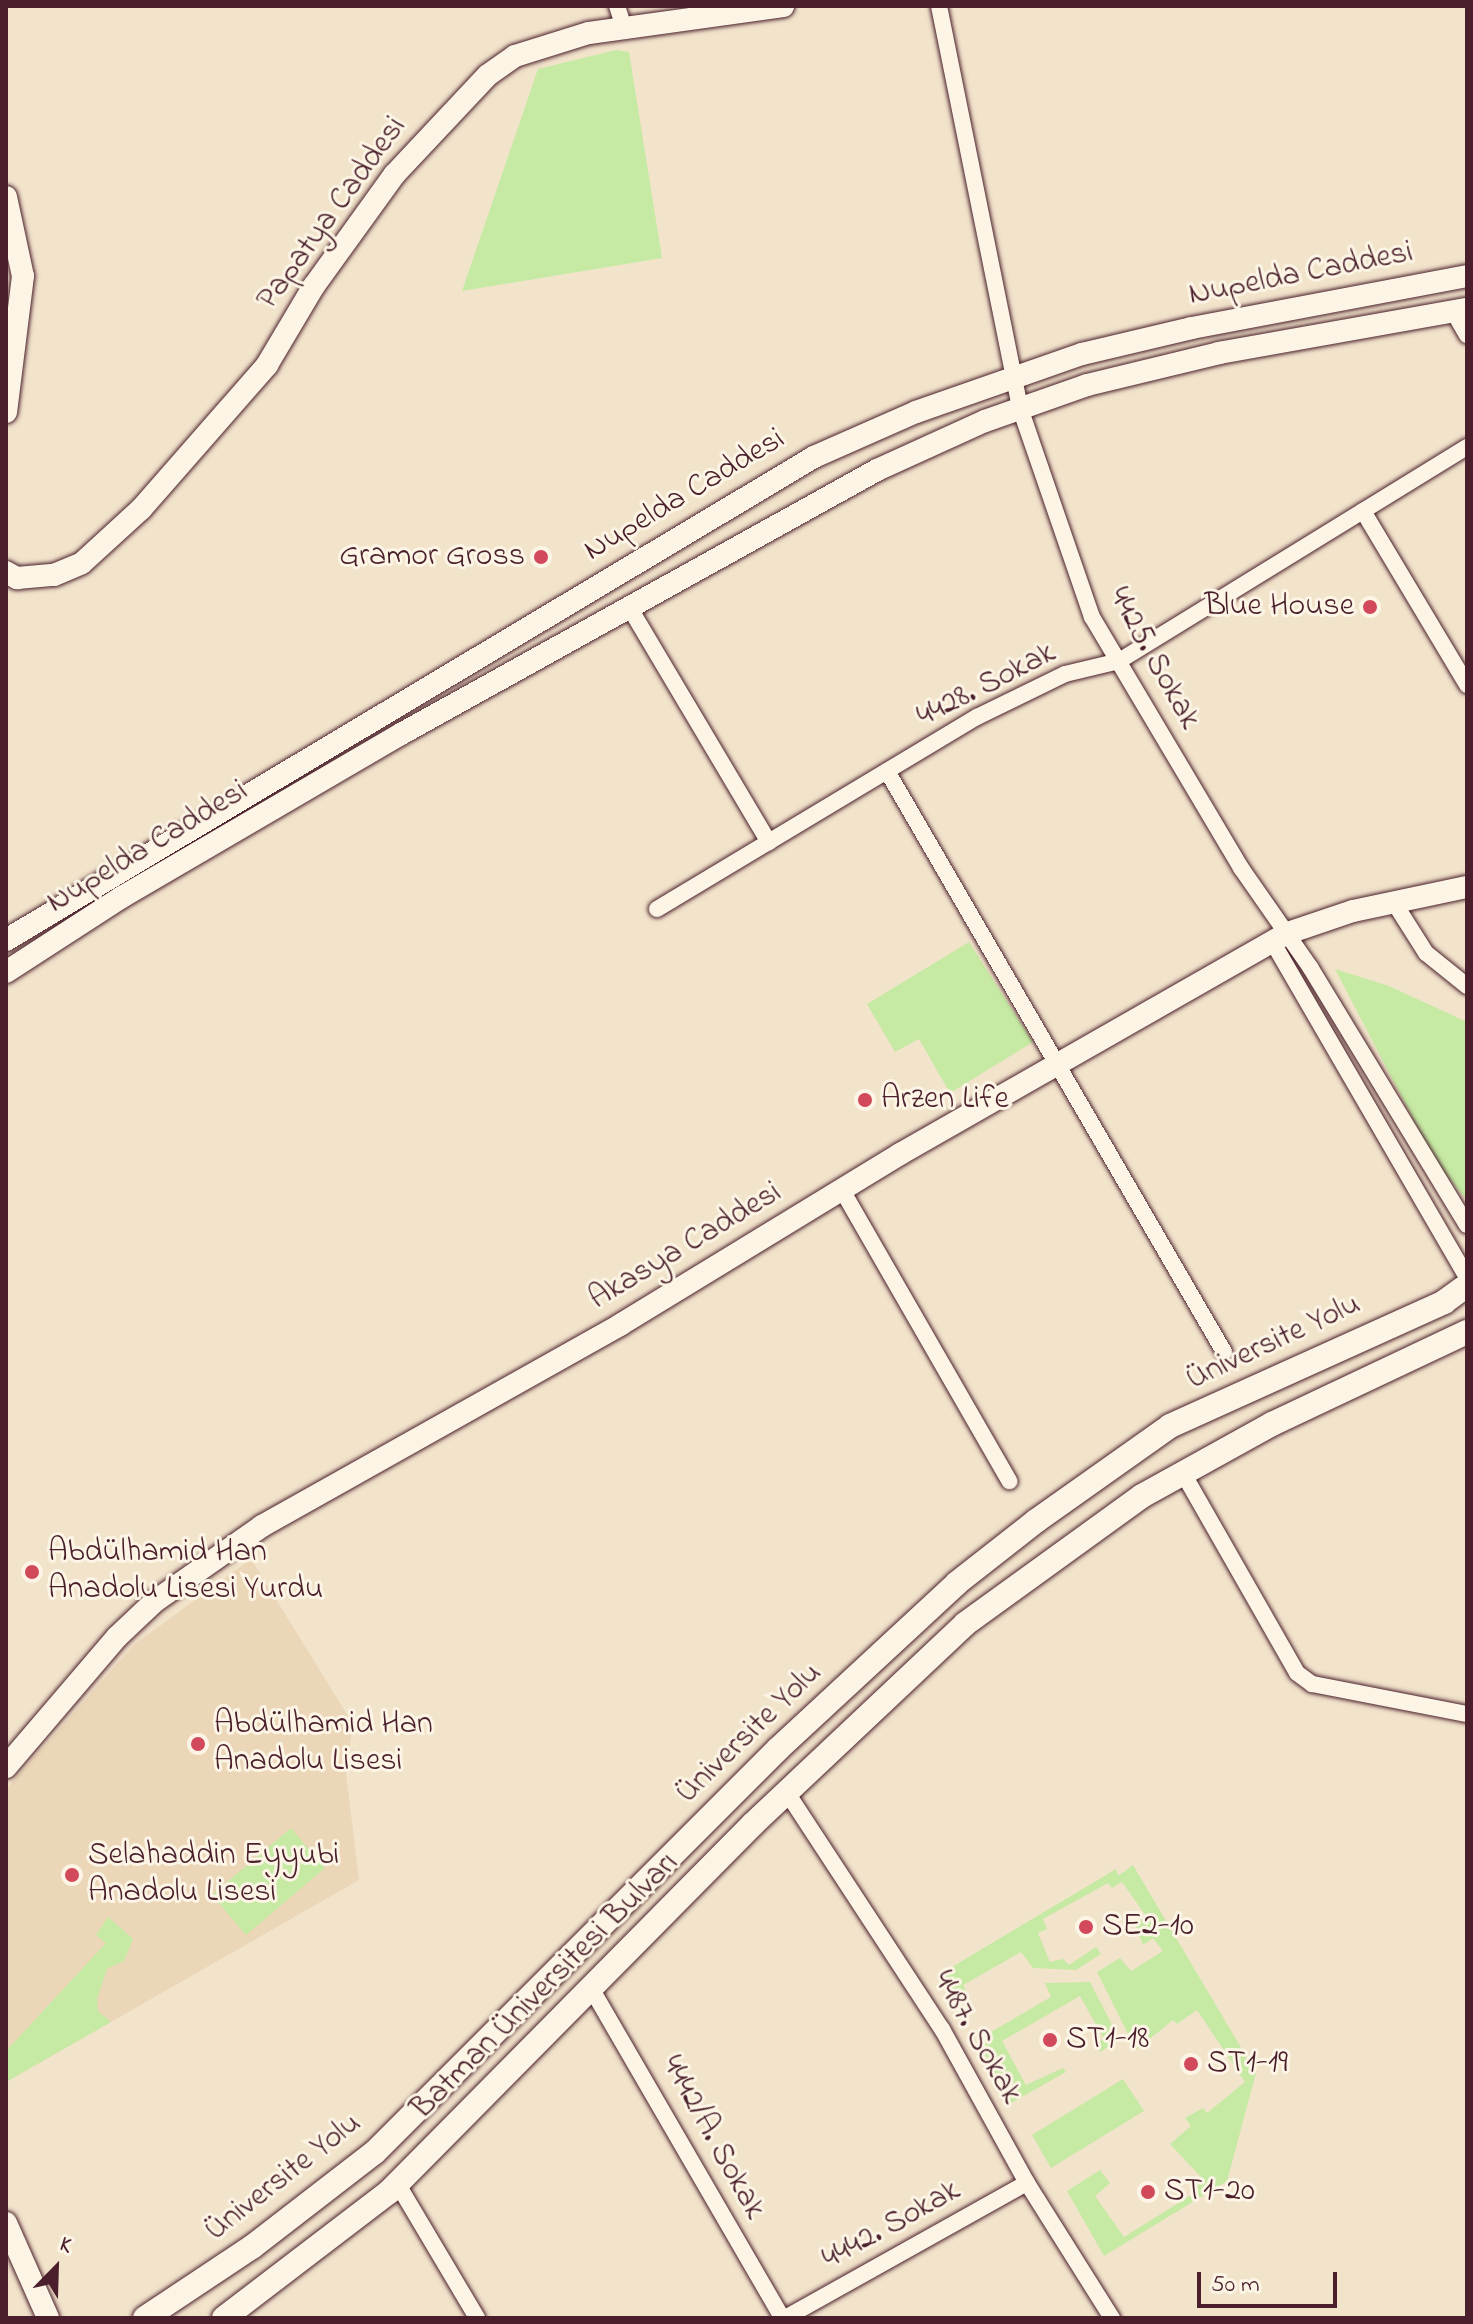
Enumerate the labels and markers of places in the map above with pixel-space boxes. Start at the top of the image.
place label: Gramor Gross [339,538,525,576]
marker: Gramor Gross [532,548,550,566]
place label: Blue House [1204,588,1354,626]
marker: Blue House [1361,598,1379,616]
place label: Arzen Life [881,1081,1009,1119]
marker: Arzen Life [856,1091,874,1109]
place label: Abdülhamid Han Anadolu Lisesi Yurdu [48,1535,323,1610]
marker: Abdülhamid Han Anadolu Lisesi Yurdu [23,1563,41,1581]
place label: Abdülhamid Han Anadolu Lisesi [214,1707,433,1782]
marker: Abdülhamid Han Anadolu Lisesi [189,1735,207,1753]
place label: Selahaddin Eyyubi Anadolu Lisesi [88,1838,339,1913]
marker: Selahaddin Eyyubi Anadolu Lisesi [63,1866,81,1884]
place label: SE2-10 [1102,1908,1194,1946]
marker: SE2-10 [1077,1918,1095,1936]
place label: ST1-18 [1066,2021,1149,2059]
marker: ST1-18 [1041,2031,1059,2049]
place label: ST1-19 [1207,2045,1288,2083]
marker: ST1-19 [1182,2055,1200,2073]
place label: ST1-20 [1164,2173,1255,2211]
marker: ST1-20 [1139,2183,1157,2201]

